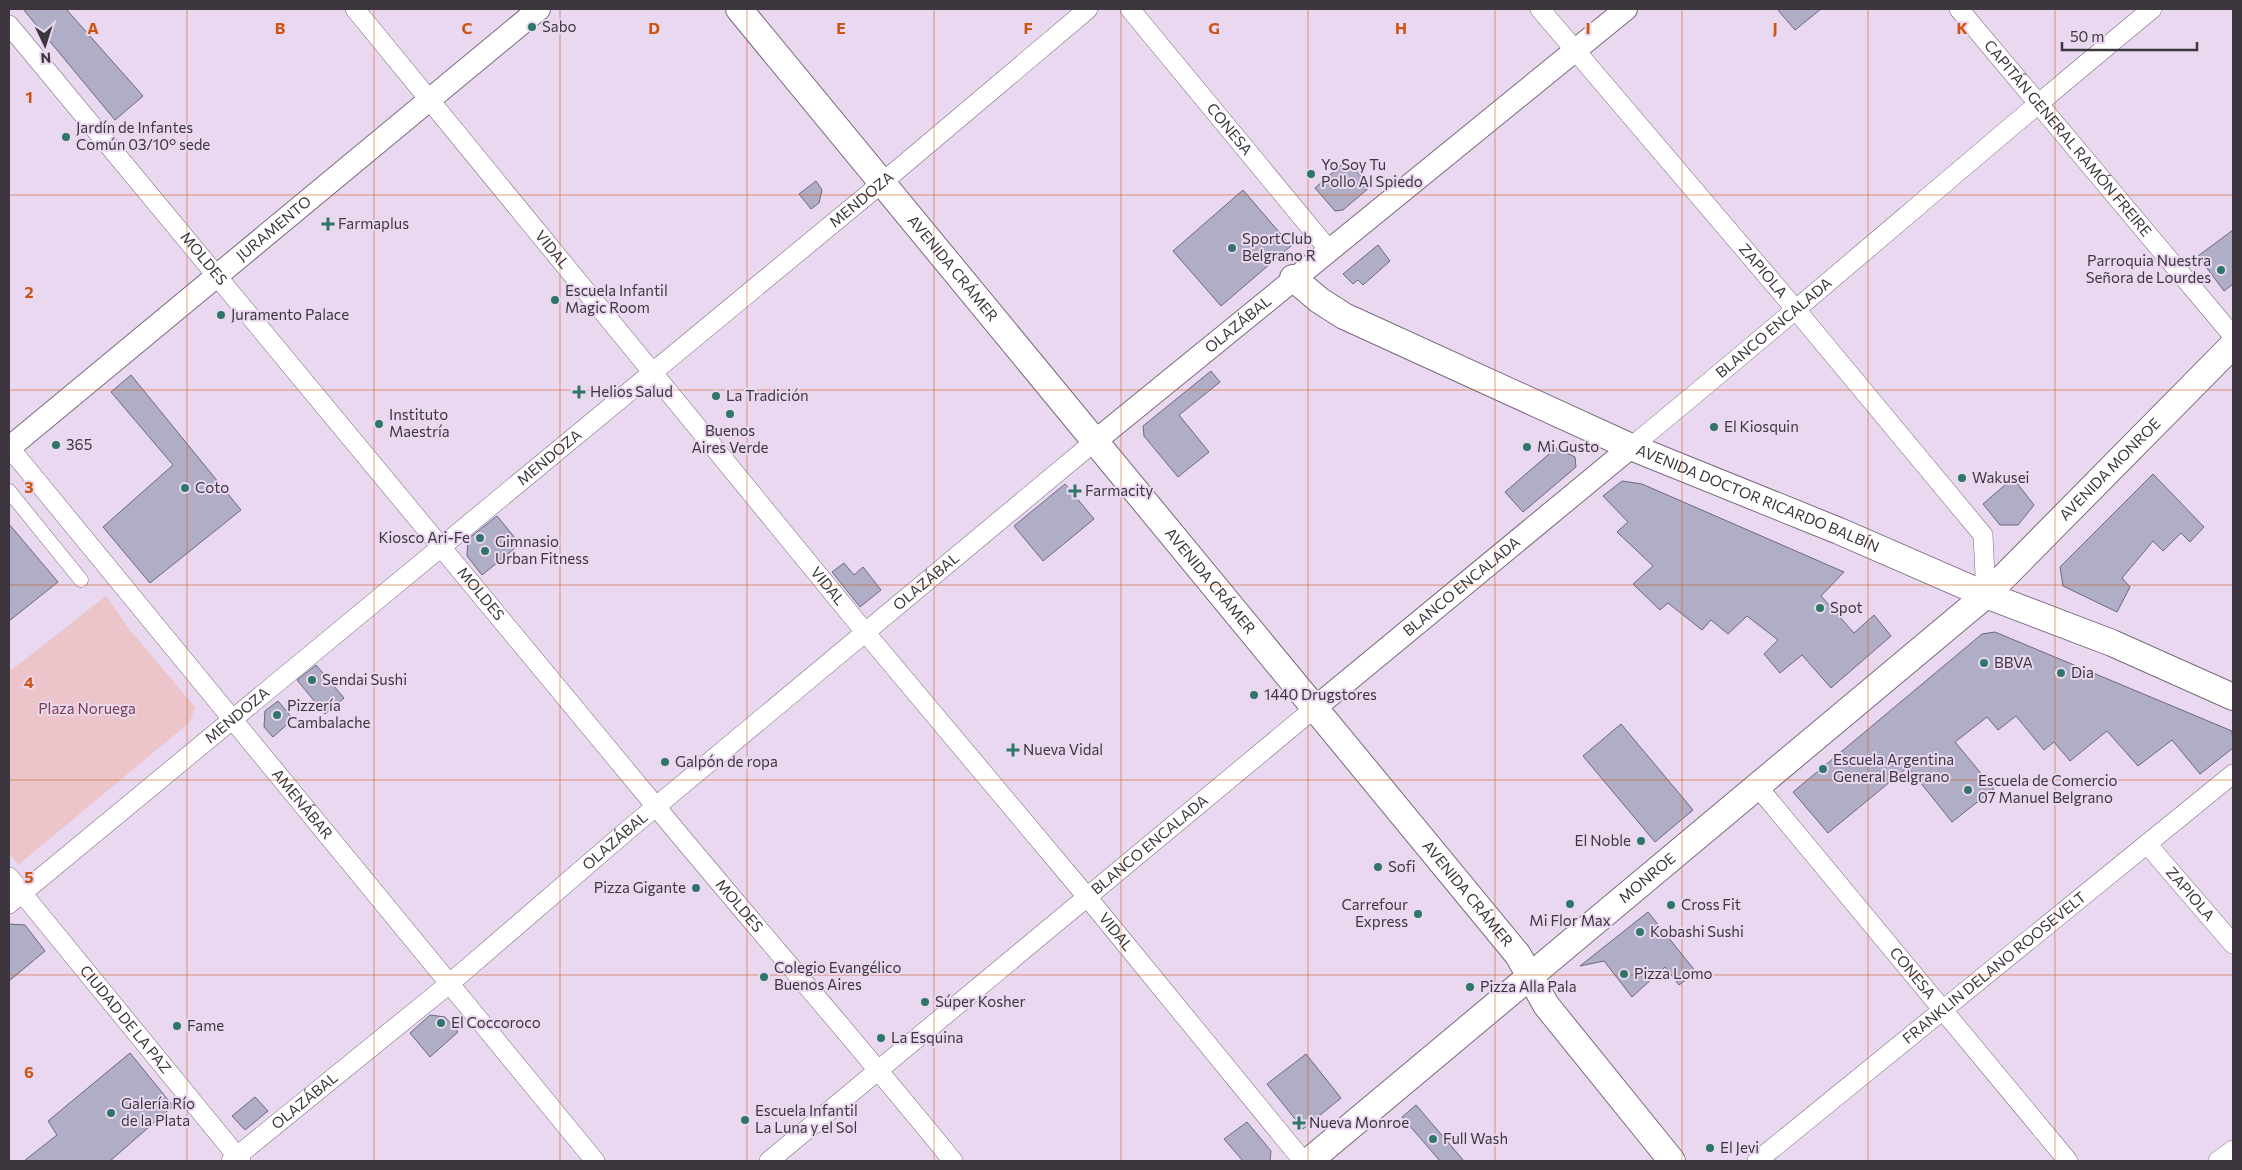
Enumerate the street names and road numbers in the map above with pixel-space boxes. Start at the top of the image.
street label: CAPITÁN GENERAL RAMÓN FREIRE [1981,36,2156,240]
street label: CONESA [1203,99,1257,158]
street label: MENDOZA [825,167,897,231]
street label: JURAMENTO [232,192,314,264]
street label: AVENIDA CRÁMER [904,211,1002,324]
street label: VIDAL [532,226,574,272]
street label: MOLDES [177,228,232,288]
street label: ZAPIOLA [1736,240,1792,301]
street label: BLANCO ENCALADA [1712,273,1835,381]
street label: OLAZÁBAL [1201,291,1275,356]
street label: AVENIDA MONROE [2055,414,2164,524]
street label: MENDOZA [513,425,585,489]
street label: AVENIDA DOCTOR RICARDO BALBÍN [1634,440,1882,555]
street label: AVENIDA CRÁMER [1162,524,1260,637]
street label: BLANCO ENCALADA [1399,532,1523,639]
street label: OLAZÁBAL [889,548,962,613]
street label: MOLDES [454,563,509,624]
street label: VIDAL [807,563,850,609]
street label: MENDOZA [201,683,272,747]
street label: AMENÁBAR [269,765,337,842]
street label: BLANCO ENCALADA [1087,790,1211,898]
street label: OLAZÁBAL [578,807,651,873]
street label: AVENIDA CRÁMER [1419,836,1517,950]
street label: MONROE [1615,848,1679,906]
street label: ZAPIOLA [2163,863,2219,924]
street label: MOLDES [712,875,767,935]
street label: FRANKLIN DELANO ROOSEVELT [1899,887,2089,1047]
street label: VIDAL [1096,908,1138,954]
street label: CONESA [1887,943,1940,1002]
street label: CIUDAD DE LA PAZ [77,961,176,1076]
street label: OLAZÁBAL [267,1068,341,1133]

